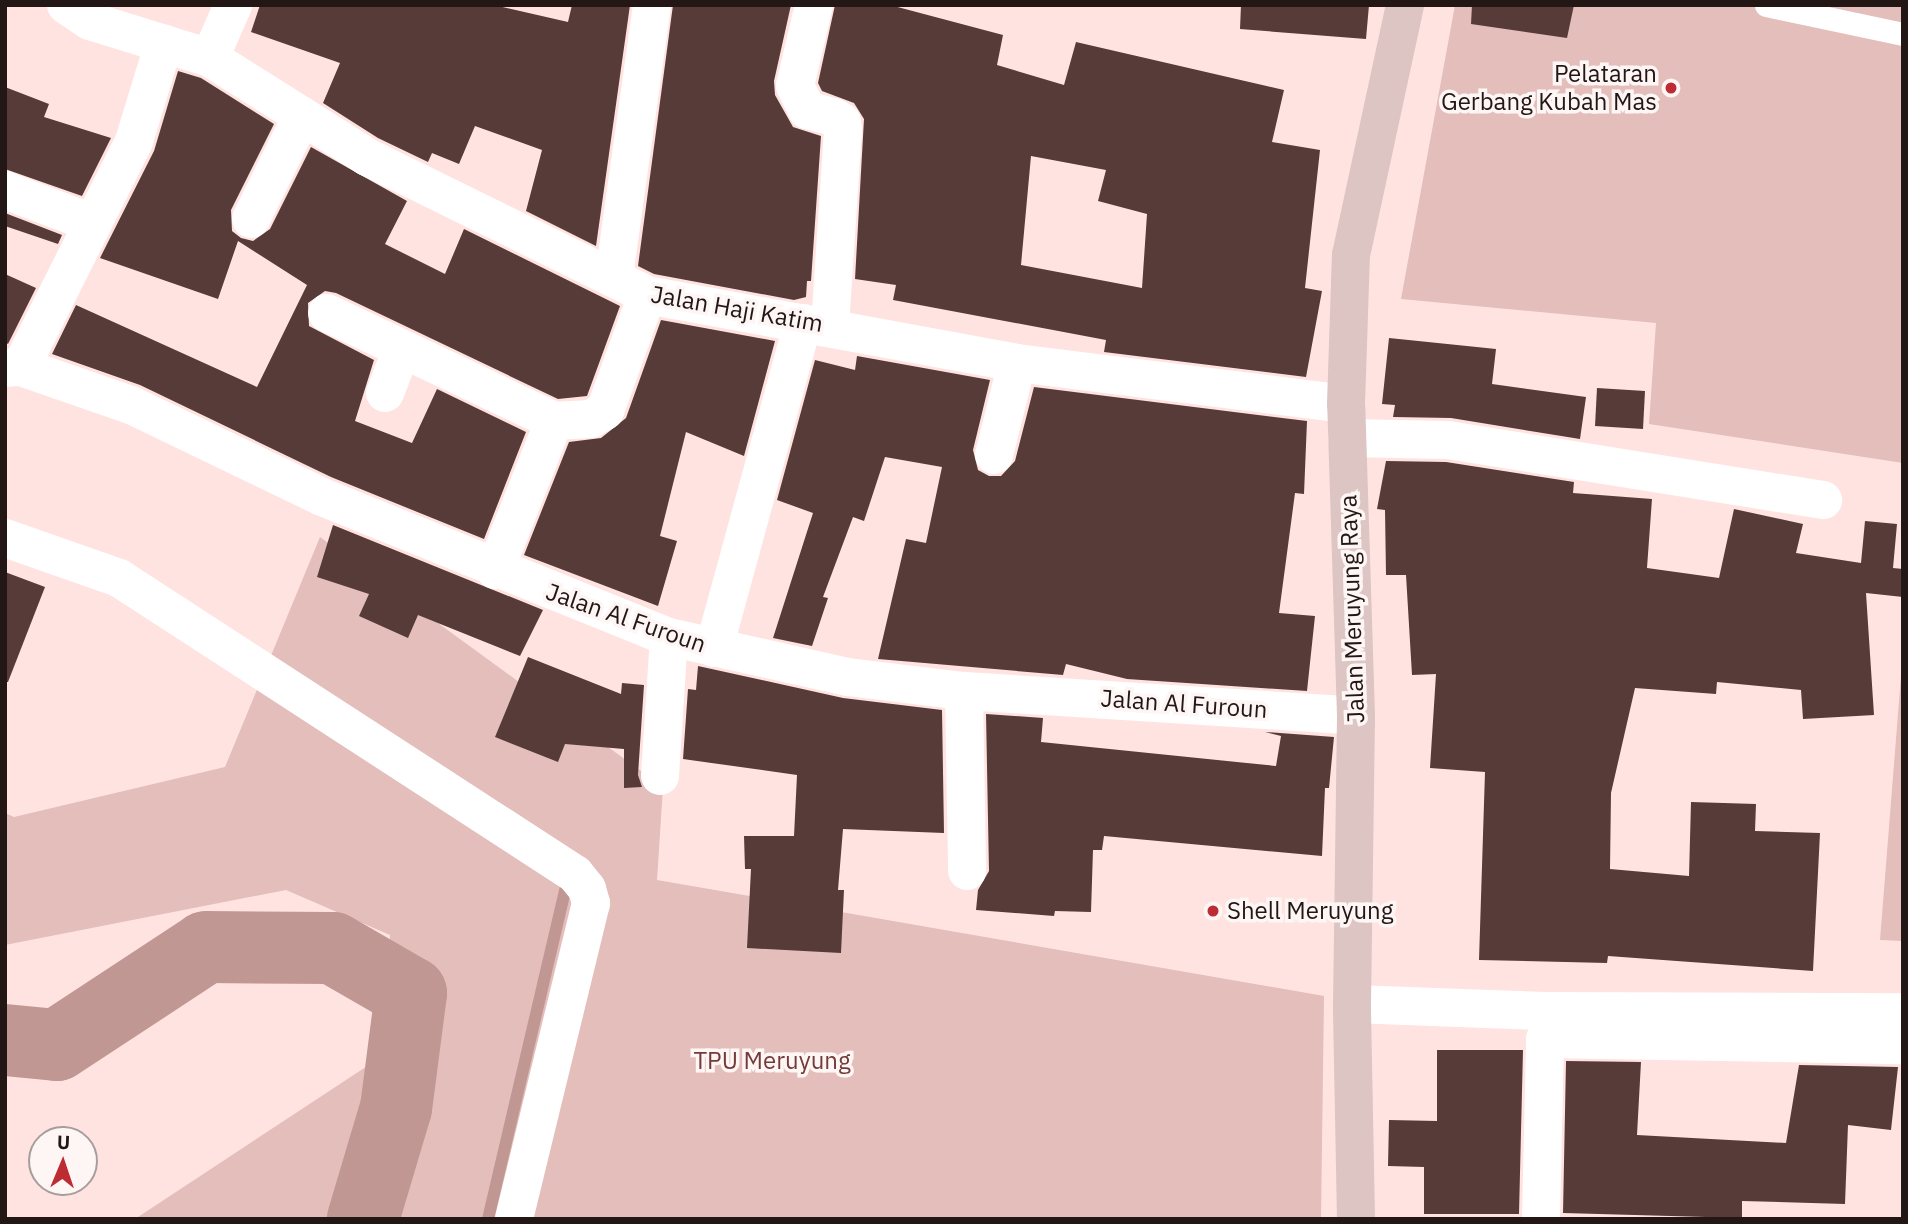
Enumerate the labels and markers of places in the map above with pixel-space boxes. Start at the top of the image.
place label: Pelataran Gerbang Kubah Mas [1441,60,1657,116]
marker: Pelataran Gerbang Kubah Mas [1663,80,1679,96]
place label: Shell Meruyung [1227,897,1393,925]
marker: Shell Meruyung [1205,903,1221,919]

